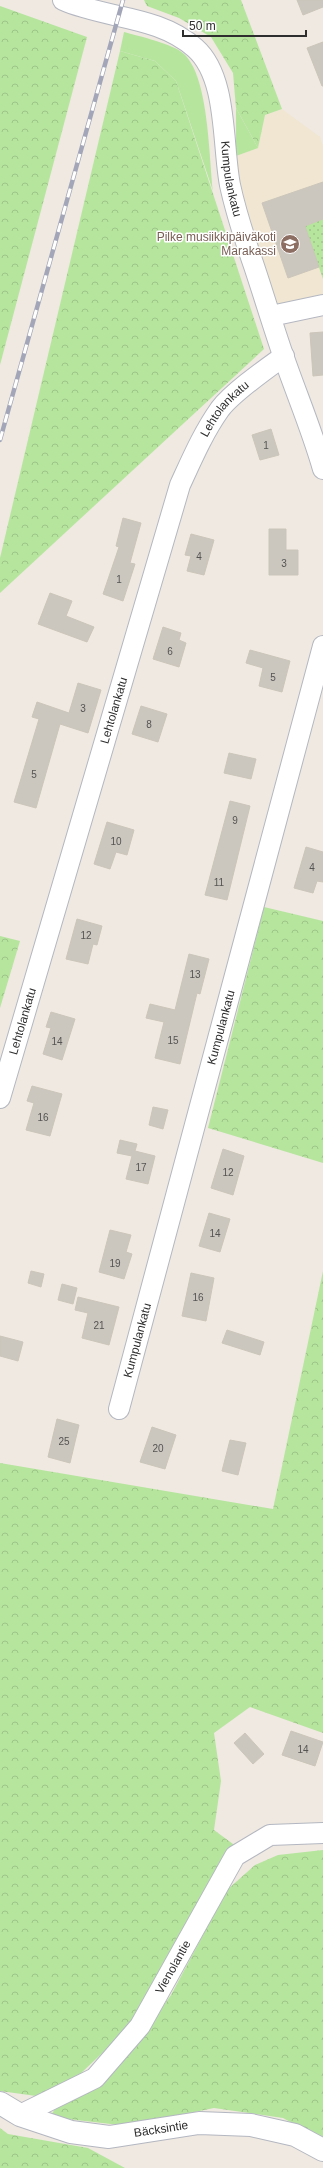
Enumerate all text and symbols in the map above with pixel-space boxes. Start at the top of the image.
scale bar [183,12,306,38]
text: 50 m [189,19,216,33]
street label: Kumpulankatu [218,140,245,218]
place label: Pilke musiikkipäiväkoti Marakassi [157,230,276,258]
school or university icon: Pilke musiikkipäiväkoti Marakassi [279,233,301,255]
street label: Lehtolankatu [197,378,252,439]
house number: 1 [263,440,269,451]
house number: 4 [196,551,202,562]
house number: 3 [281,558,287,569]
house number: 1 [116,574,122,585]
house number: 6 [167,646,173,657]
house number: 5 [270,672,276,683]
street label: Lehtolankatu [97,675,130,745]
house number: 3 [80,703,86,714]
house number: 8 [146,719,152,730]
house number: 5 [31,769,37,780]
house number: 9 [232,815,238,826]
house number: 10 [110,836,122,847]
house number: 4 [309,862,315,873]
house number: 11 [214,877,225,888]
house number: 12 [80,930,92,941]
house number: 13 [189,969,201,980]
street label: Lehtolankatu [6,986,39,1056]
street label: Kumpulankatu [204,988,238,1066]
house number: 15 [167,1035,179,1046]
house number: 14 [51,1036,63,1047]
house number: 16 [37,1112,49,1123]
house number: 17 [135,1162,147,1173]
house number: 12 [222,1167,234,1178]
house number: 14 [209,1228,221,1239]
house number: 19 [109,1258,121,1269]
house number: 16 [192,1292,204,1303]
street label: Kumpulankatu [121,1301,154,1379]
house number: 21 [93,1320,105,1331]
house number: 25 [58,1436,70,1447]
house number: 20 [152,1443,164,1454]
house number: 14 [297,1744,309,1755]
street label: Vienolantie [152,1937,194,1996]
street label: Bäcksintie [133,2118,189,2140]

